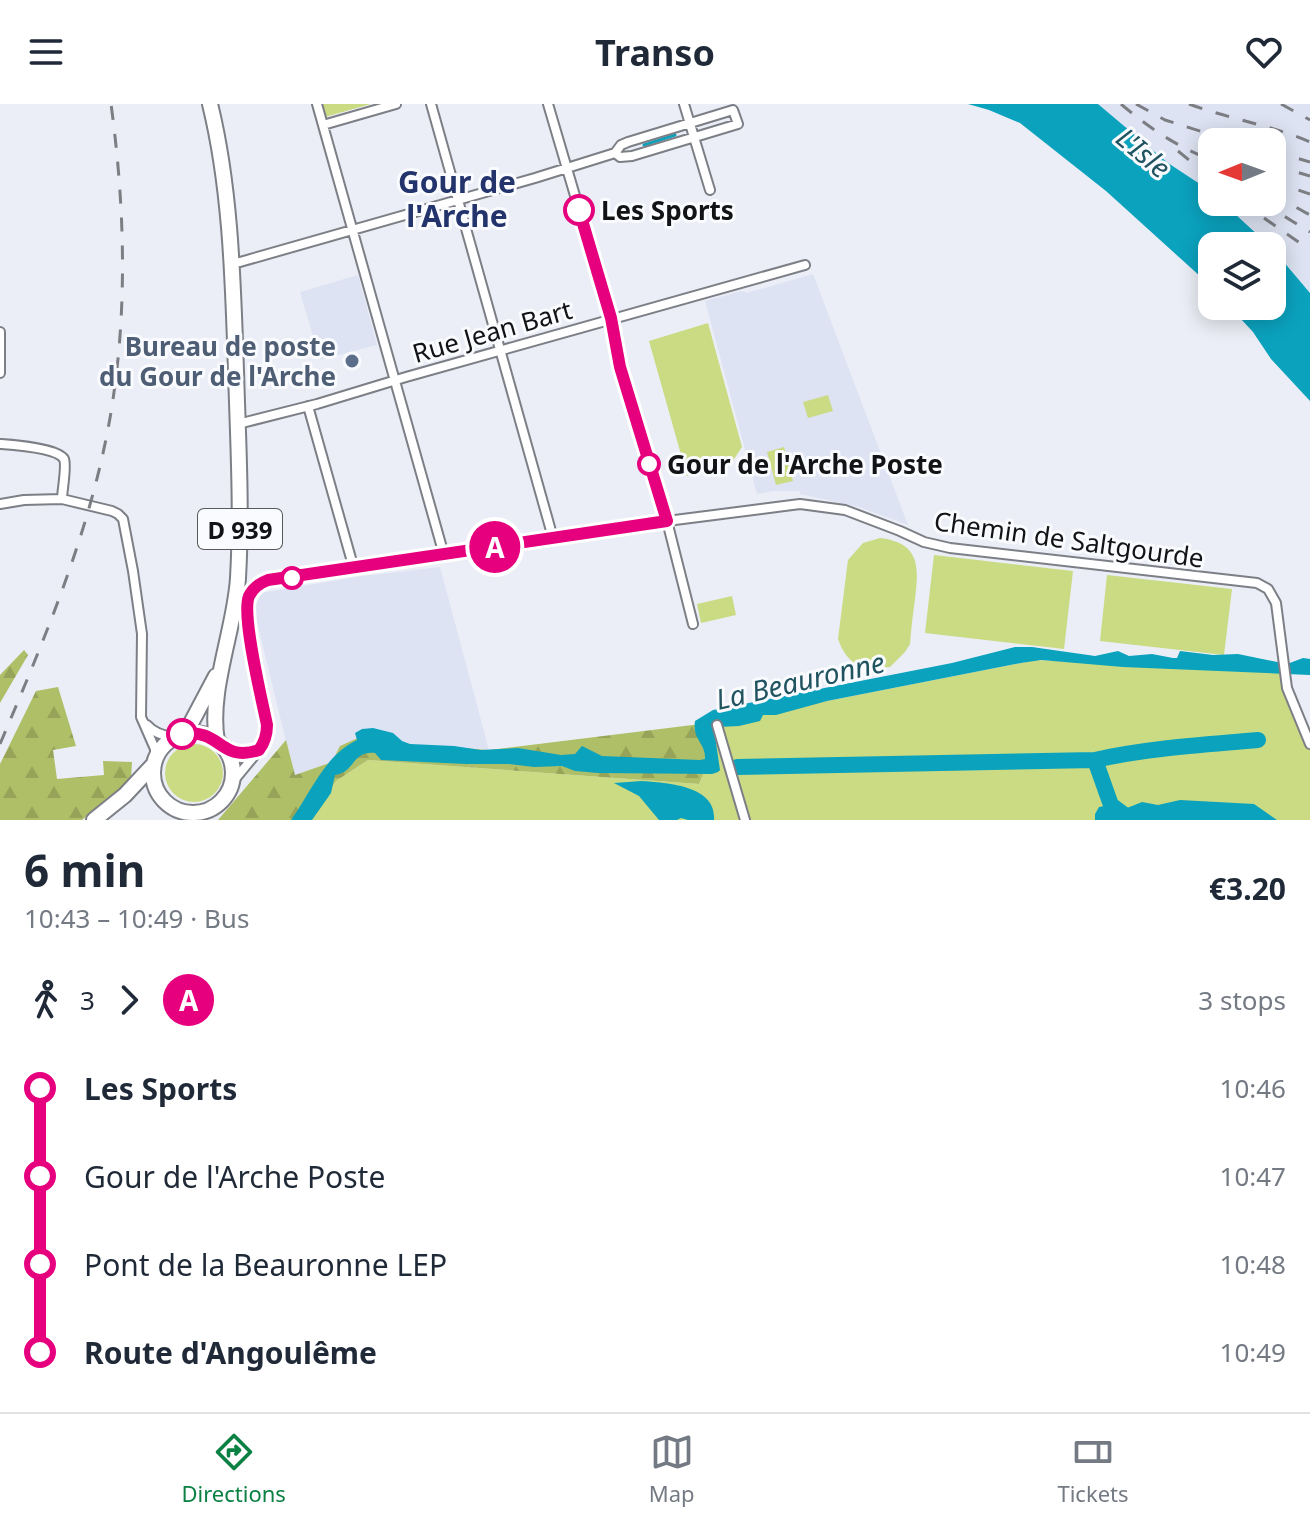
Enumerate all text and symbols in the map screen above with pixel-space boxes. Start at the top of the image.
text: Transo [595,28,715,77]
icon: menu [24,30,68,74]
icon: heart [1242,30,1286,74]
water label: L'Isle [1109,118,1179,186]
north arrow [1198,128,1286,216]
map controls [1198,128,1286,320]
district label: Gour de l'Arche [398,161,516,236]
place label: Les Sports [601,192,734,228]
marker: Les Sports [564,195,594,225]
button: layers [1198,232,1286,320]
street label: Rue Jean Bart [408,291,576,371]
place label: Bureau de poste du Gour de l'Arche [99,328,336,394]
marker: Bureau de poste du Gour de l'Arche [343,352,361,370]
place label: Gour de l'Arche Poste [667,446,943,482]
marker: Gour de l'Arche Poste [638,453,660,475]
street label: Chemin de Saltgourde [932,502,1206,576]
road number: D 939 [198,509,282,549]
line badge: A [469,521,521,573]
text: A [485,528,505,566]
unlabelled marker [281,567,303,589]
water label: La Beauronne [712,642,888,718]
unlabelled marker [167,719,197,749]
text: 6 min [24,840,145,900]
text: €3.20 [1209,868,1286,909]
text: 10:43 – 10:49 · Bus [24,900,249,936]
icon: walk [24,978,68,1022]
icon: forward [107,978,151,1022]
text: A [179,981,198,1019]
text: 3 [80,982,95,1018]
text: 3 stops [1198,982,1286,1018]
text: Les Sports [84,1068,237,1109]
text: 10:46 [1220,1070,1286,1106]
text: Gour de l'Arche Poste [84,1156,385,1197]
text: 10:47 [1220,1158,1286,1194]
text: Pont de la Beauronne LEP [84,1244,447,1285]
text: 10:48 [1220,1246,1286,1282]
text: Route d'Angoulême [84,1332,377,1373]
text: 10:49 [1220,1334,1286,1370]
tab: Directions [181,1430,286,1508]
tab: Map [649,1430,695,1508]
tab: Tickets [1057,1430,1129,1508]

